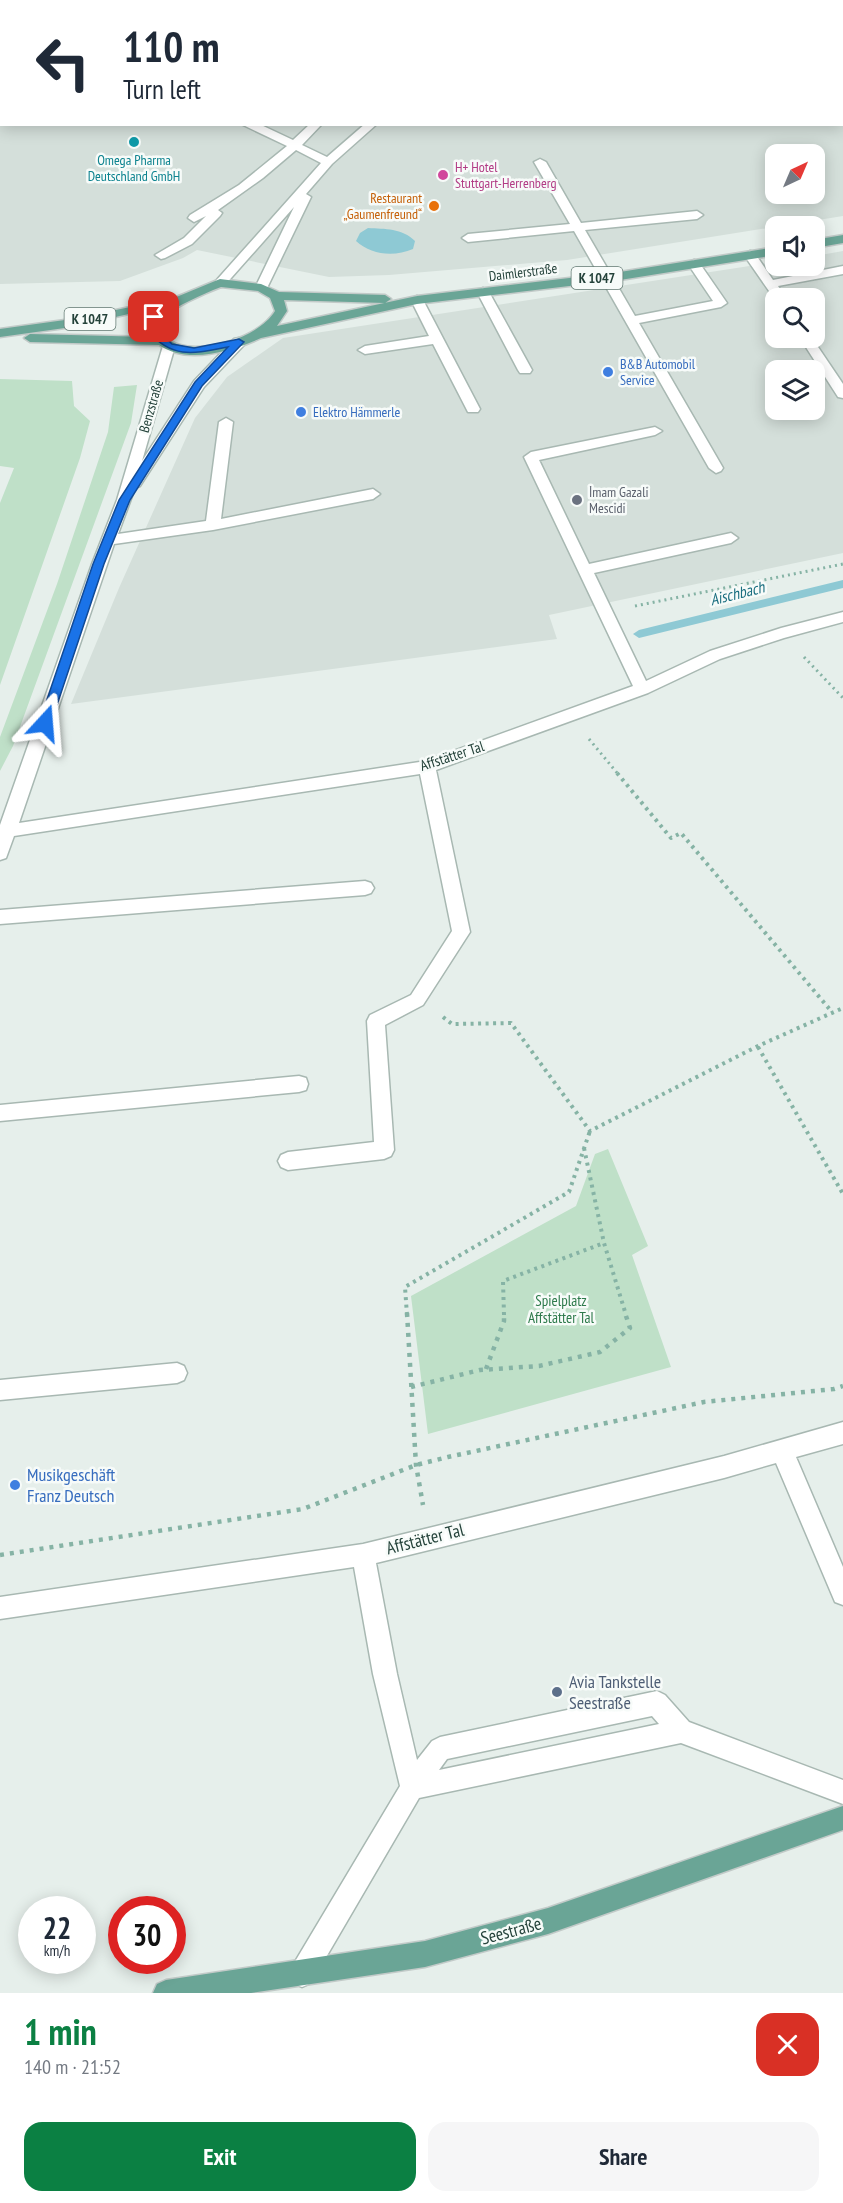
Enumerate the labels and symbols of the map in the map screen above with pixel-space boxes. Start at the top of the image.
marker: Omega Pharma Deutschland GmbH [127,135,141,149]
north arrow [765,144,825,204]
place label: Omega Pharma Deutschland GmbH [88,151,180,185]
place label: H+ Hotel Stuttgart-Herrenberg [455,158,557,192]
marker: H+ Hotel Stuttgart-Herrenberg [436,168,450,182]
place label: Restaurant „Gaumenfreund“ [344,189,422,223]
marker: Restaurant „Gaumenfreund“ [427,199,441,213]
street label: Daimlerstraße [488,259,558,285]
road number: K 1047 [572,267,622,289]
pin [128,291,179,342]
road number: K 1047 [64,308,116,330]
place label: B&B Automobil Service [620,355,696,389]
marker: B&B Automobil Service [601,365,615,379]
street label: Benzstraße [135,377,167,435]
place label: Elektro Hämmerle [313,403,400,421]
marker: Elektro Hämmerle [294,405,308,419]
place label: İmam Gazali Mescidi [589,483,649,517]
marker: İmam Gazali Mescidi [570,493,584,507]
water label: Aischbach [708,576,767,609]
position arrow [13,691,77,755]
street label: Affstätter Tal [417,736,487,775]
park label: Spielplatz Affstätter Tal [528,1291,595,1327]
place label: Musikgeschäft Franz Deutsch [27,1463,115,1507]
marker: Musikgeschäft Franz Deutsch [8,1478,22,1492]
street label: Affstätter Tal [384,1518,467,1559]
place label: Avia Tankstelle Seestraße [569,1670,661,1714]
marker: Avia Tankstelle Seestraße [550,1685,564,1699]
speed limit sign: 30 [108,1896,186,1974]
street label: Seestraße [478,1911,544,1950]

